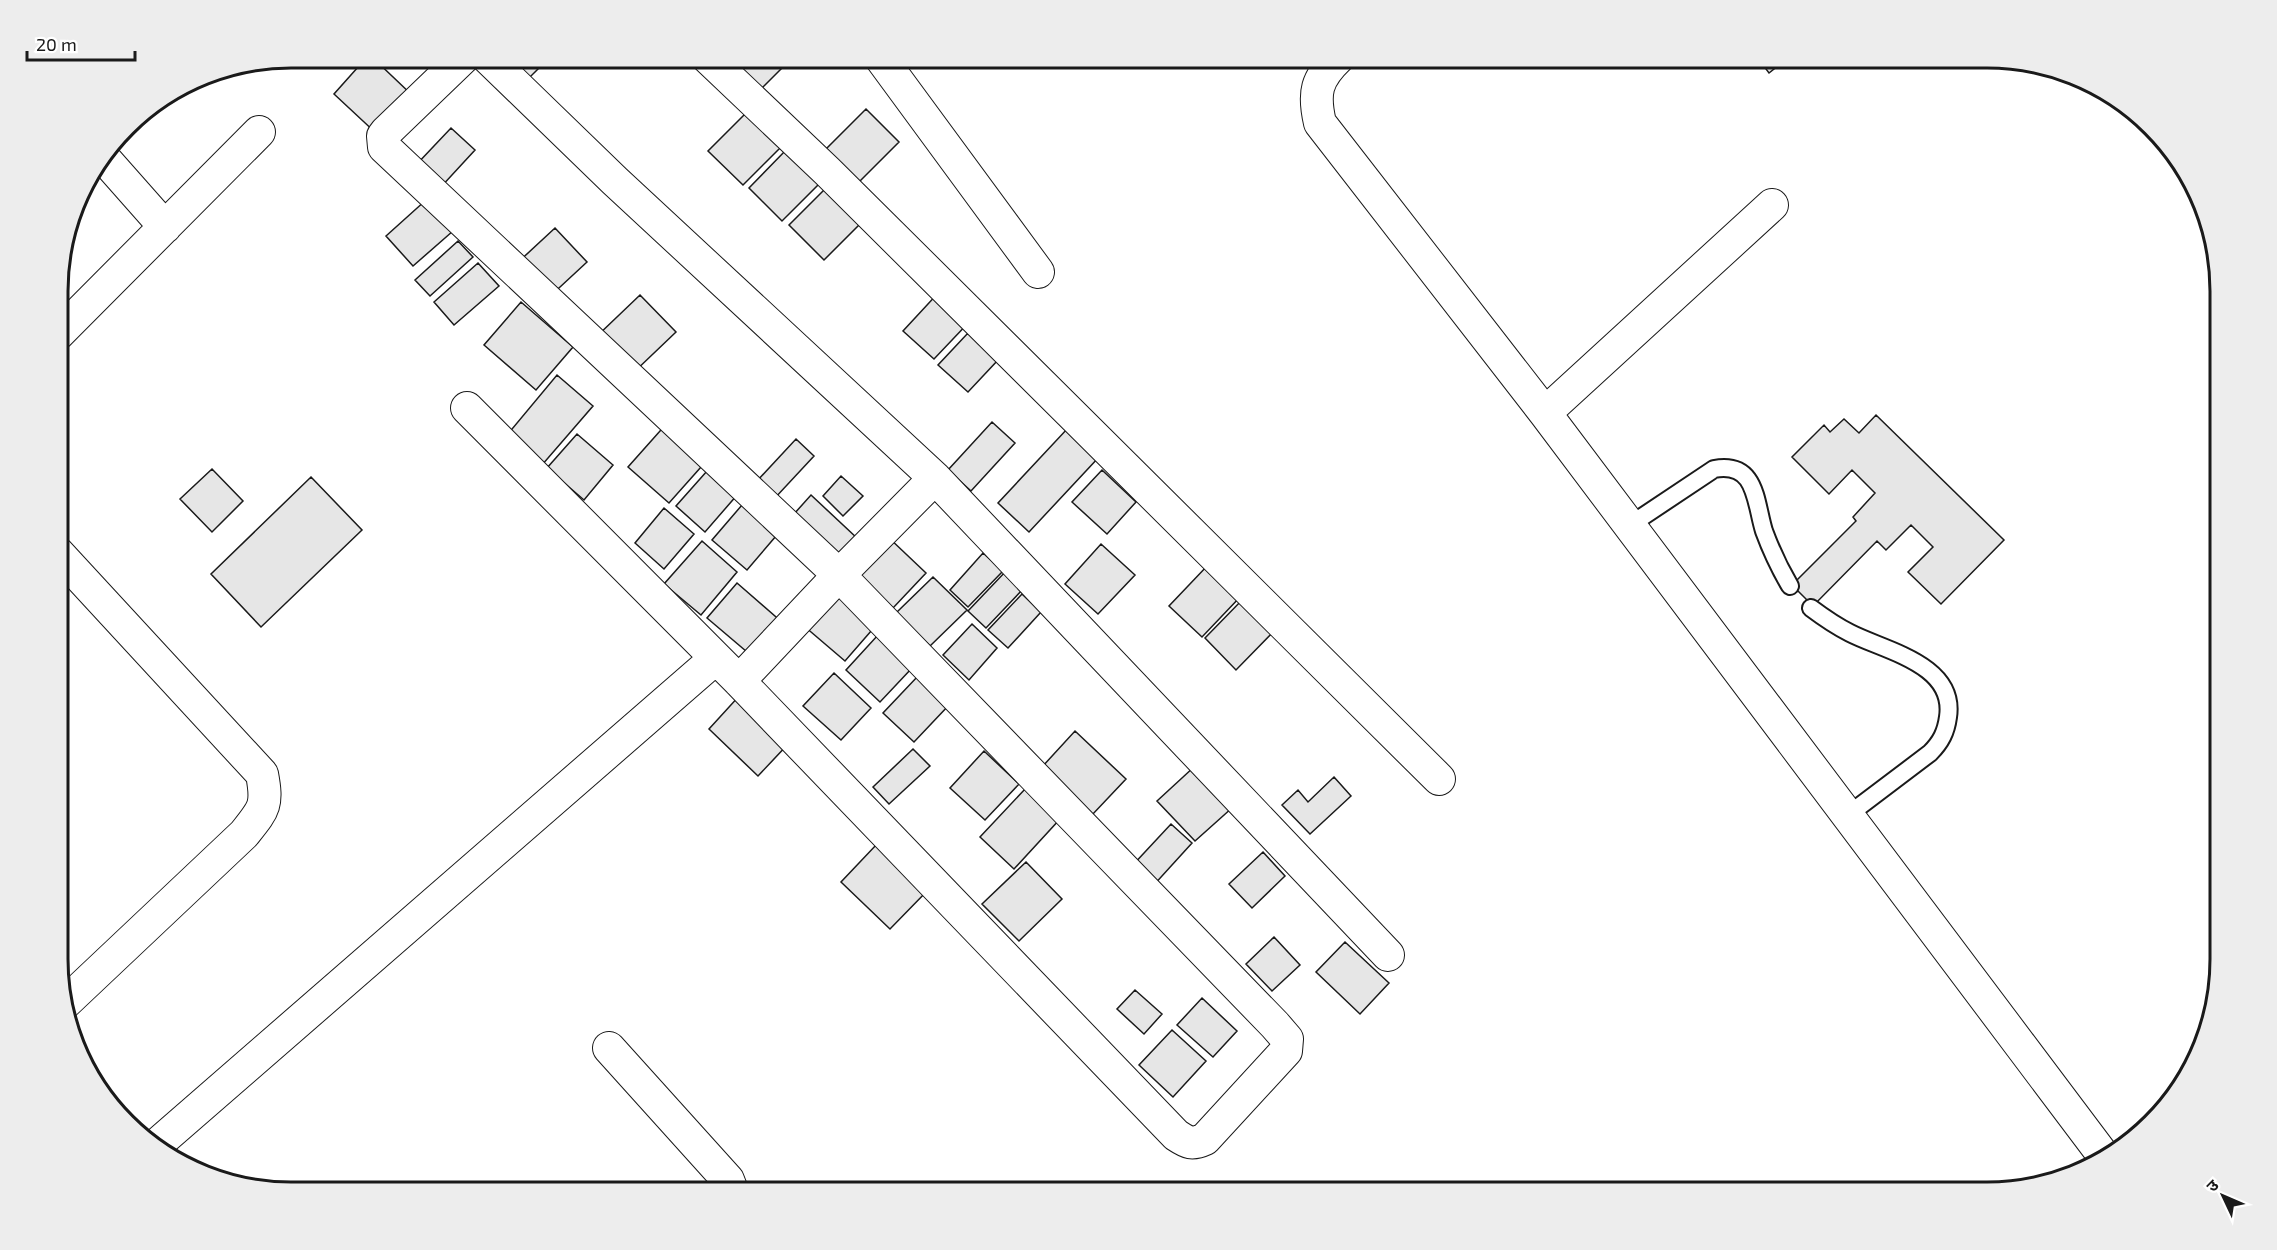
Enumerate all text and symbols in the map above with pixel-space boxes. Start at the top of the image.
scale bar [27,24,135,62]
text: 20 m [36,33,77,55]
north arrow [2193,1166,2253,1226]
text: उ [2202,1175,2222,1195]

